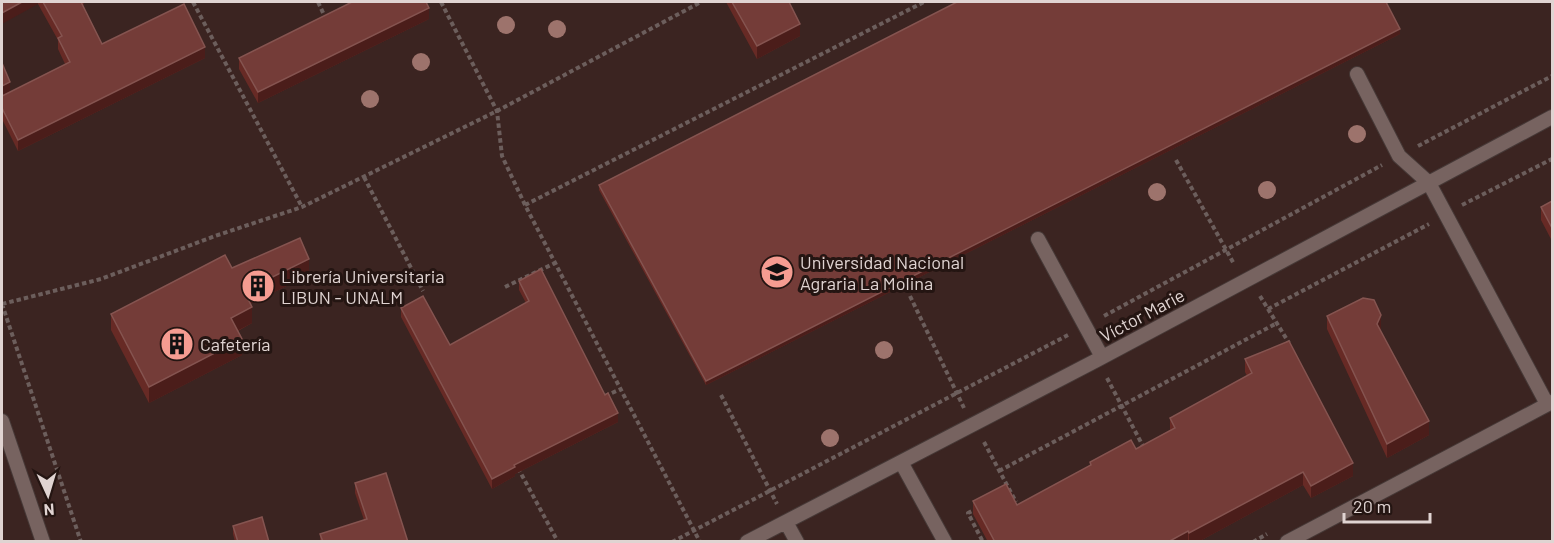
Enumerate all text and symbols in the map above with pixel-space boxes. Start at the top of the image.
place label: Universidad Nacional Agraria La Molina [800,251,964,294]
school or university icon: Universidad Nacional Agraria La Molina [759,254,795,290]
place label: Librería Universitaria LIBUN - UNALM [281,265,445,308]
building icon: Librería Universitaria LIBUN - UNALM [240,268,276,304]
street label: Víctor Marie [1096,283,1188,347]
building icon: Cafetería [159,326,195,362]
place label: Cafetería [200,333,270,355]
north arrow [18,465,78,525]
scale bar [1344,486,1430,524]
text: 20 m [1353,495,1391,517]
text: N [43,501,55,520]

